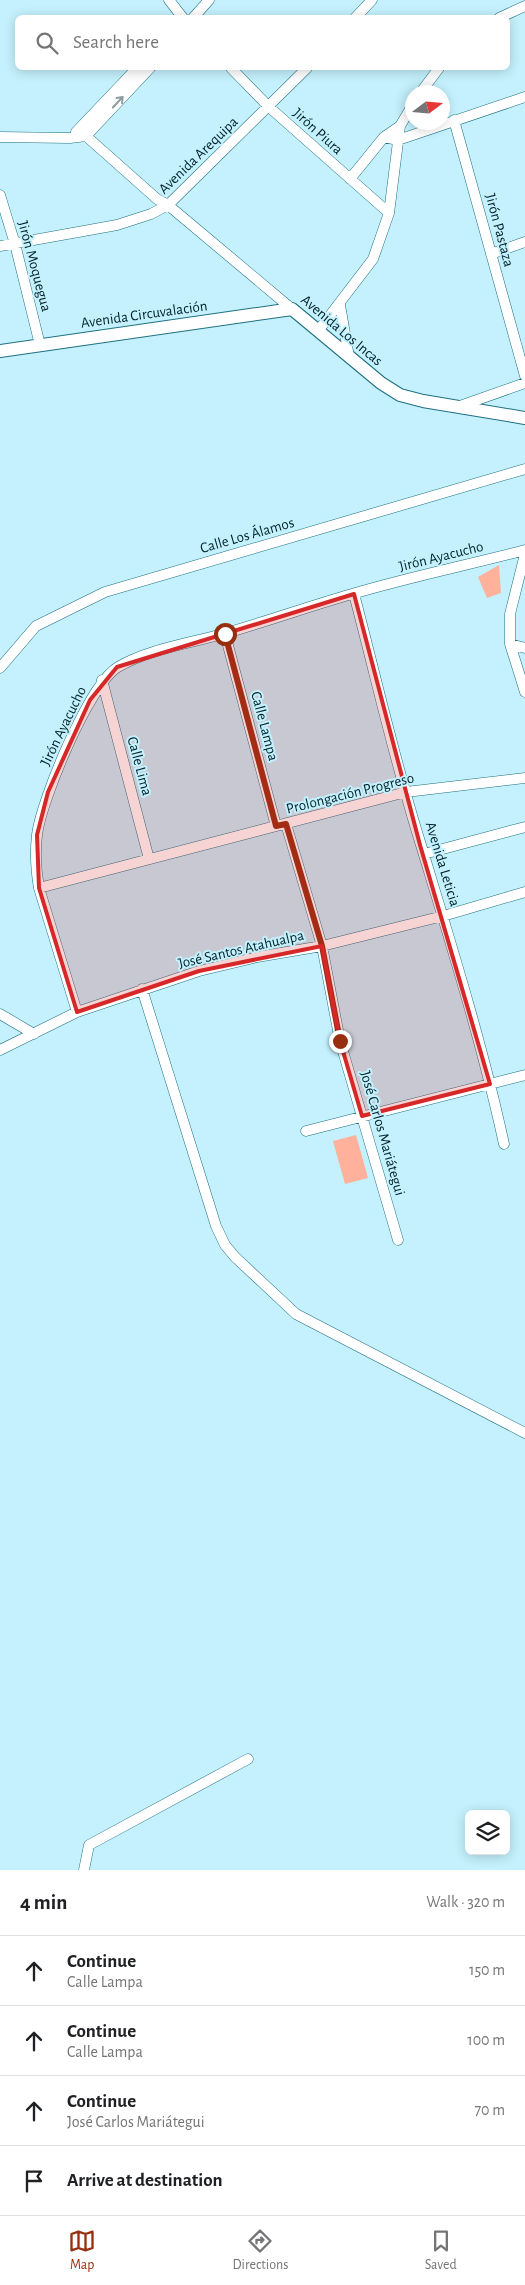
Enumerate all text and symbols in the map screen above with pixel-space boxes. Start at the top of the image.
search box [15,15,510,70]
icon: search [33,29,61,57]
text: Search here [73,33,159,52]
north arrow [405,85,450,130]
one-way arrow [112,95,124,108]
street label: Jirón Piura [290,105,345,157]
street label: Avenida Arequipa [156,114,241,197]
street label: Jirón Pastaza [483,192,517,268]
street label: Jirón Moquegua [15,219,54,313]
street label: Avenida Los Incas [298,292,385,369]
street label: Avenida Circuvalación [80,298,208,331]
street label: Calle Los Álamos [198,513,296,556]
street label: Jirón Ayacucho [397,539,485,574]
route start [214,623,237,646]
street label: Jirón Ayacucho [38,684,89,768]
street label: Calle Lampa [248,690,281,762]
street label: Calle Lima [124,735,155,797]
street label: Prolongación Progreso [285,770,416,817]
street label: Avenida Leticia [423,820,463,908]
street label: José Santos Atahualpa [177,928,306,971]
route end [329,1030,352,1053]
street label: José Carlos Mariátegui [358,1069,408,1197]
map controls [465,1810,510,1855]
button: layers [465,1810,510,1855]
text: 4 min [20,1892,67,1913]
text: Walk · 320 m [426,1894,505,1910]
text: Continue [67,1952,136,1971]
icon: ahead [20,1957,48,1985]
text: 150 m [469,1962,505,1978]
text: Calle Lampa [67,1974,143,1990]
text: Continue [67,2022,136,2041]
icon: ahead [20,2027,48,2055]
text: 100 m [467,2032,505,2048]
text: Calle Lampa [67,2044,143,2060]
text: Continue [67,2092,136,2111]
icon: ahead [20,2097,48,2125]
text: 70 m [474,2102,505,2118]
text: José Carlos Mariátegui [67,2114,205,2130]
icon: arrive [20,2167,48,2195]
text: Arrive at destination [67,2171,223,2190]
tab: Map [68,2227,96,2274]
tab: Directions [233,2227,288,2274]
tab: Saved [425,2227,457,2274]

